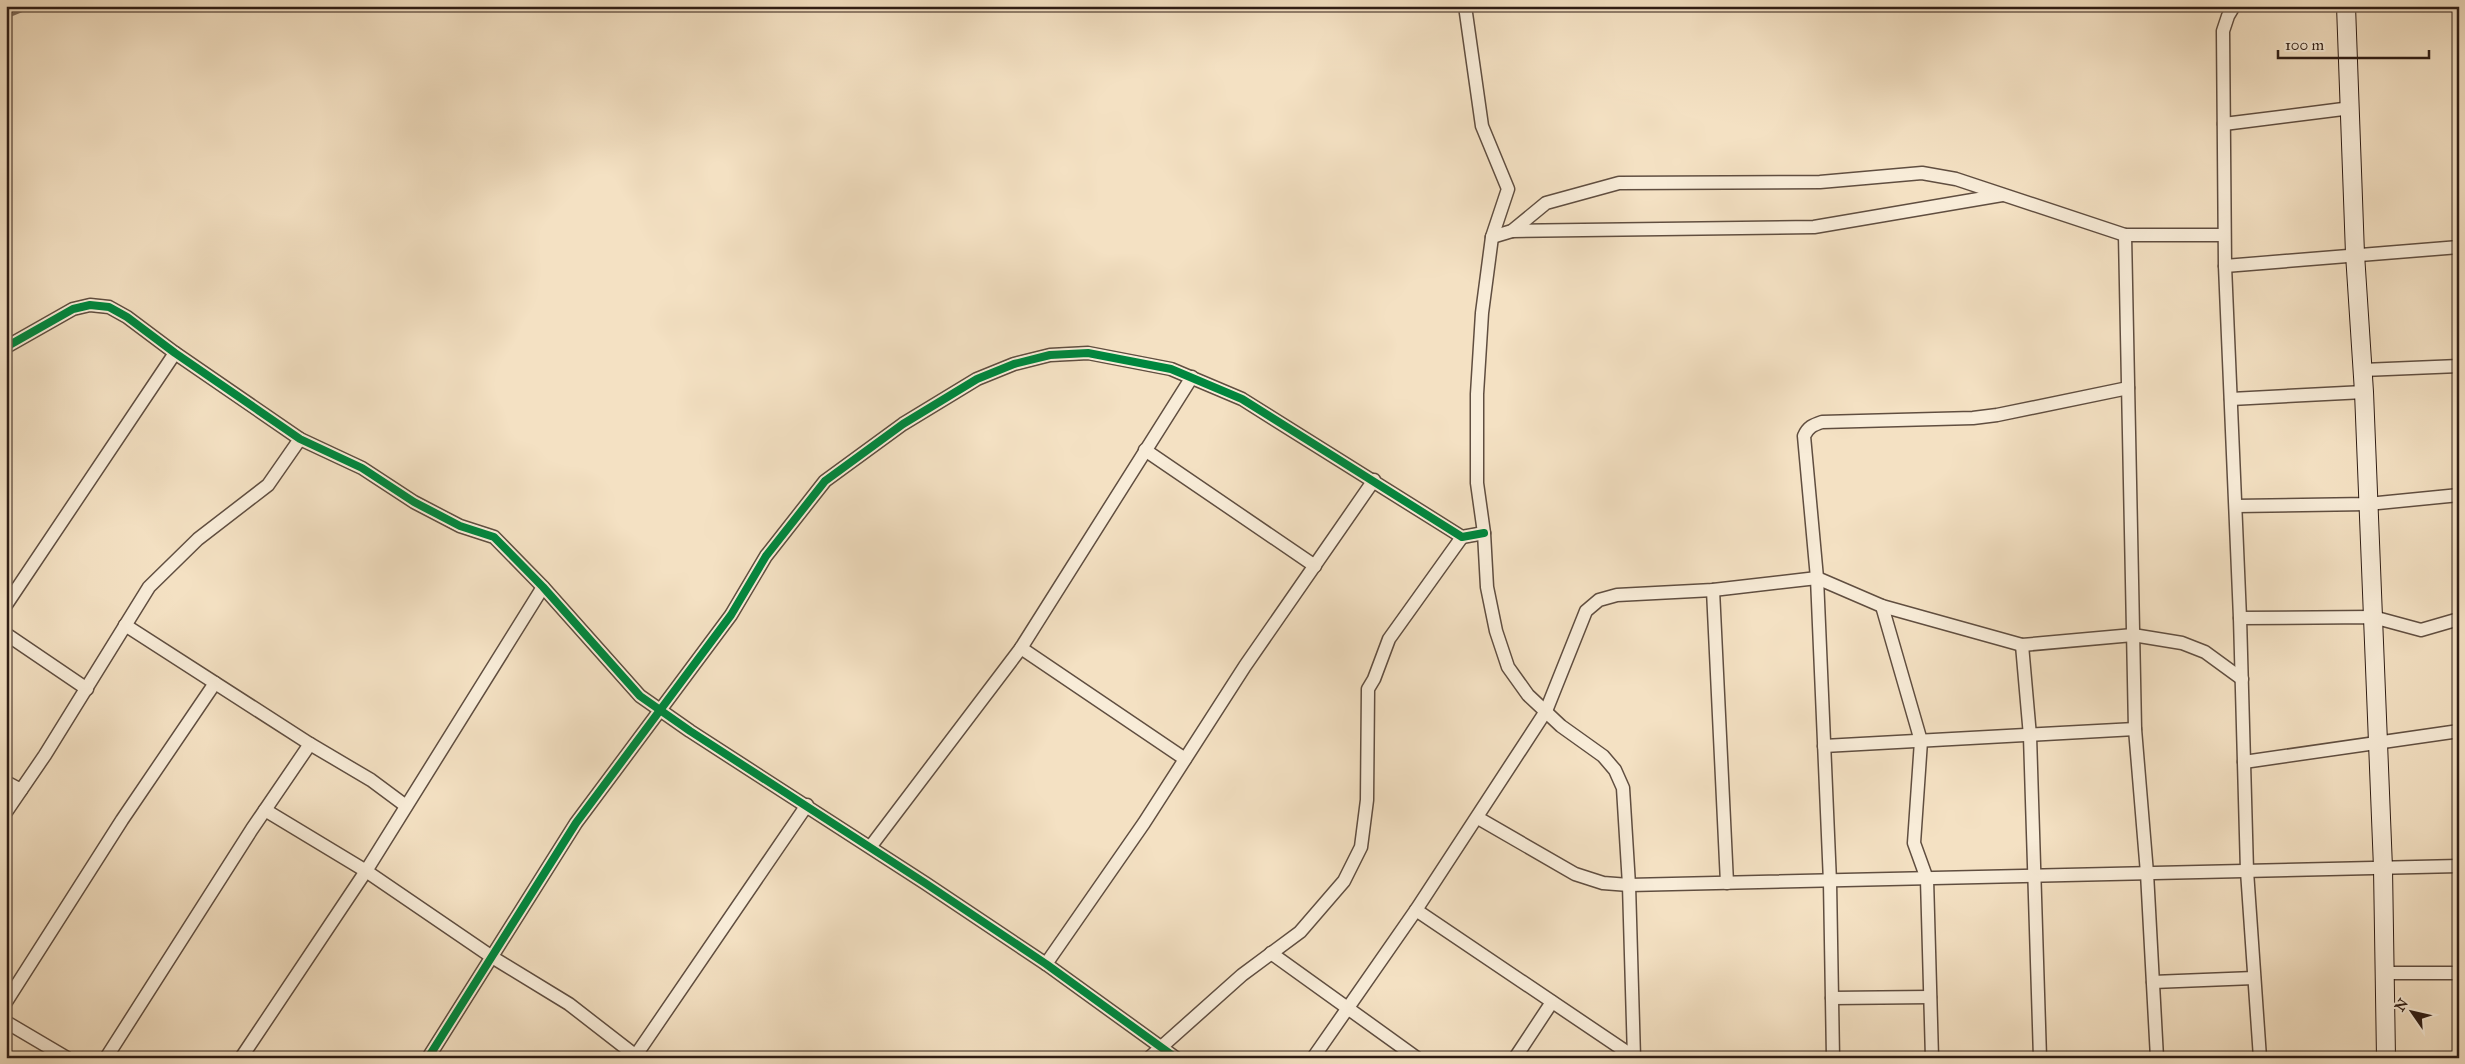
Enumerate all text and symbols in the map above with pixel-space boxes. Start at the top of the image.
scale bar [2278,28,2429,60]
text: 100 m [2285,36,2325,54]
north arrow [2388,986,2438,1036]
text: N [2391,995,2412,1015]

